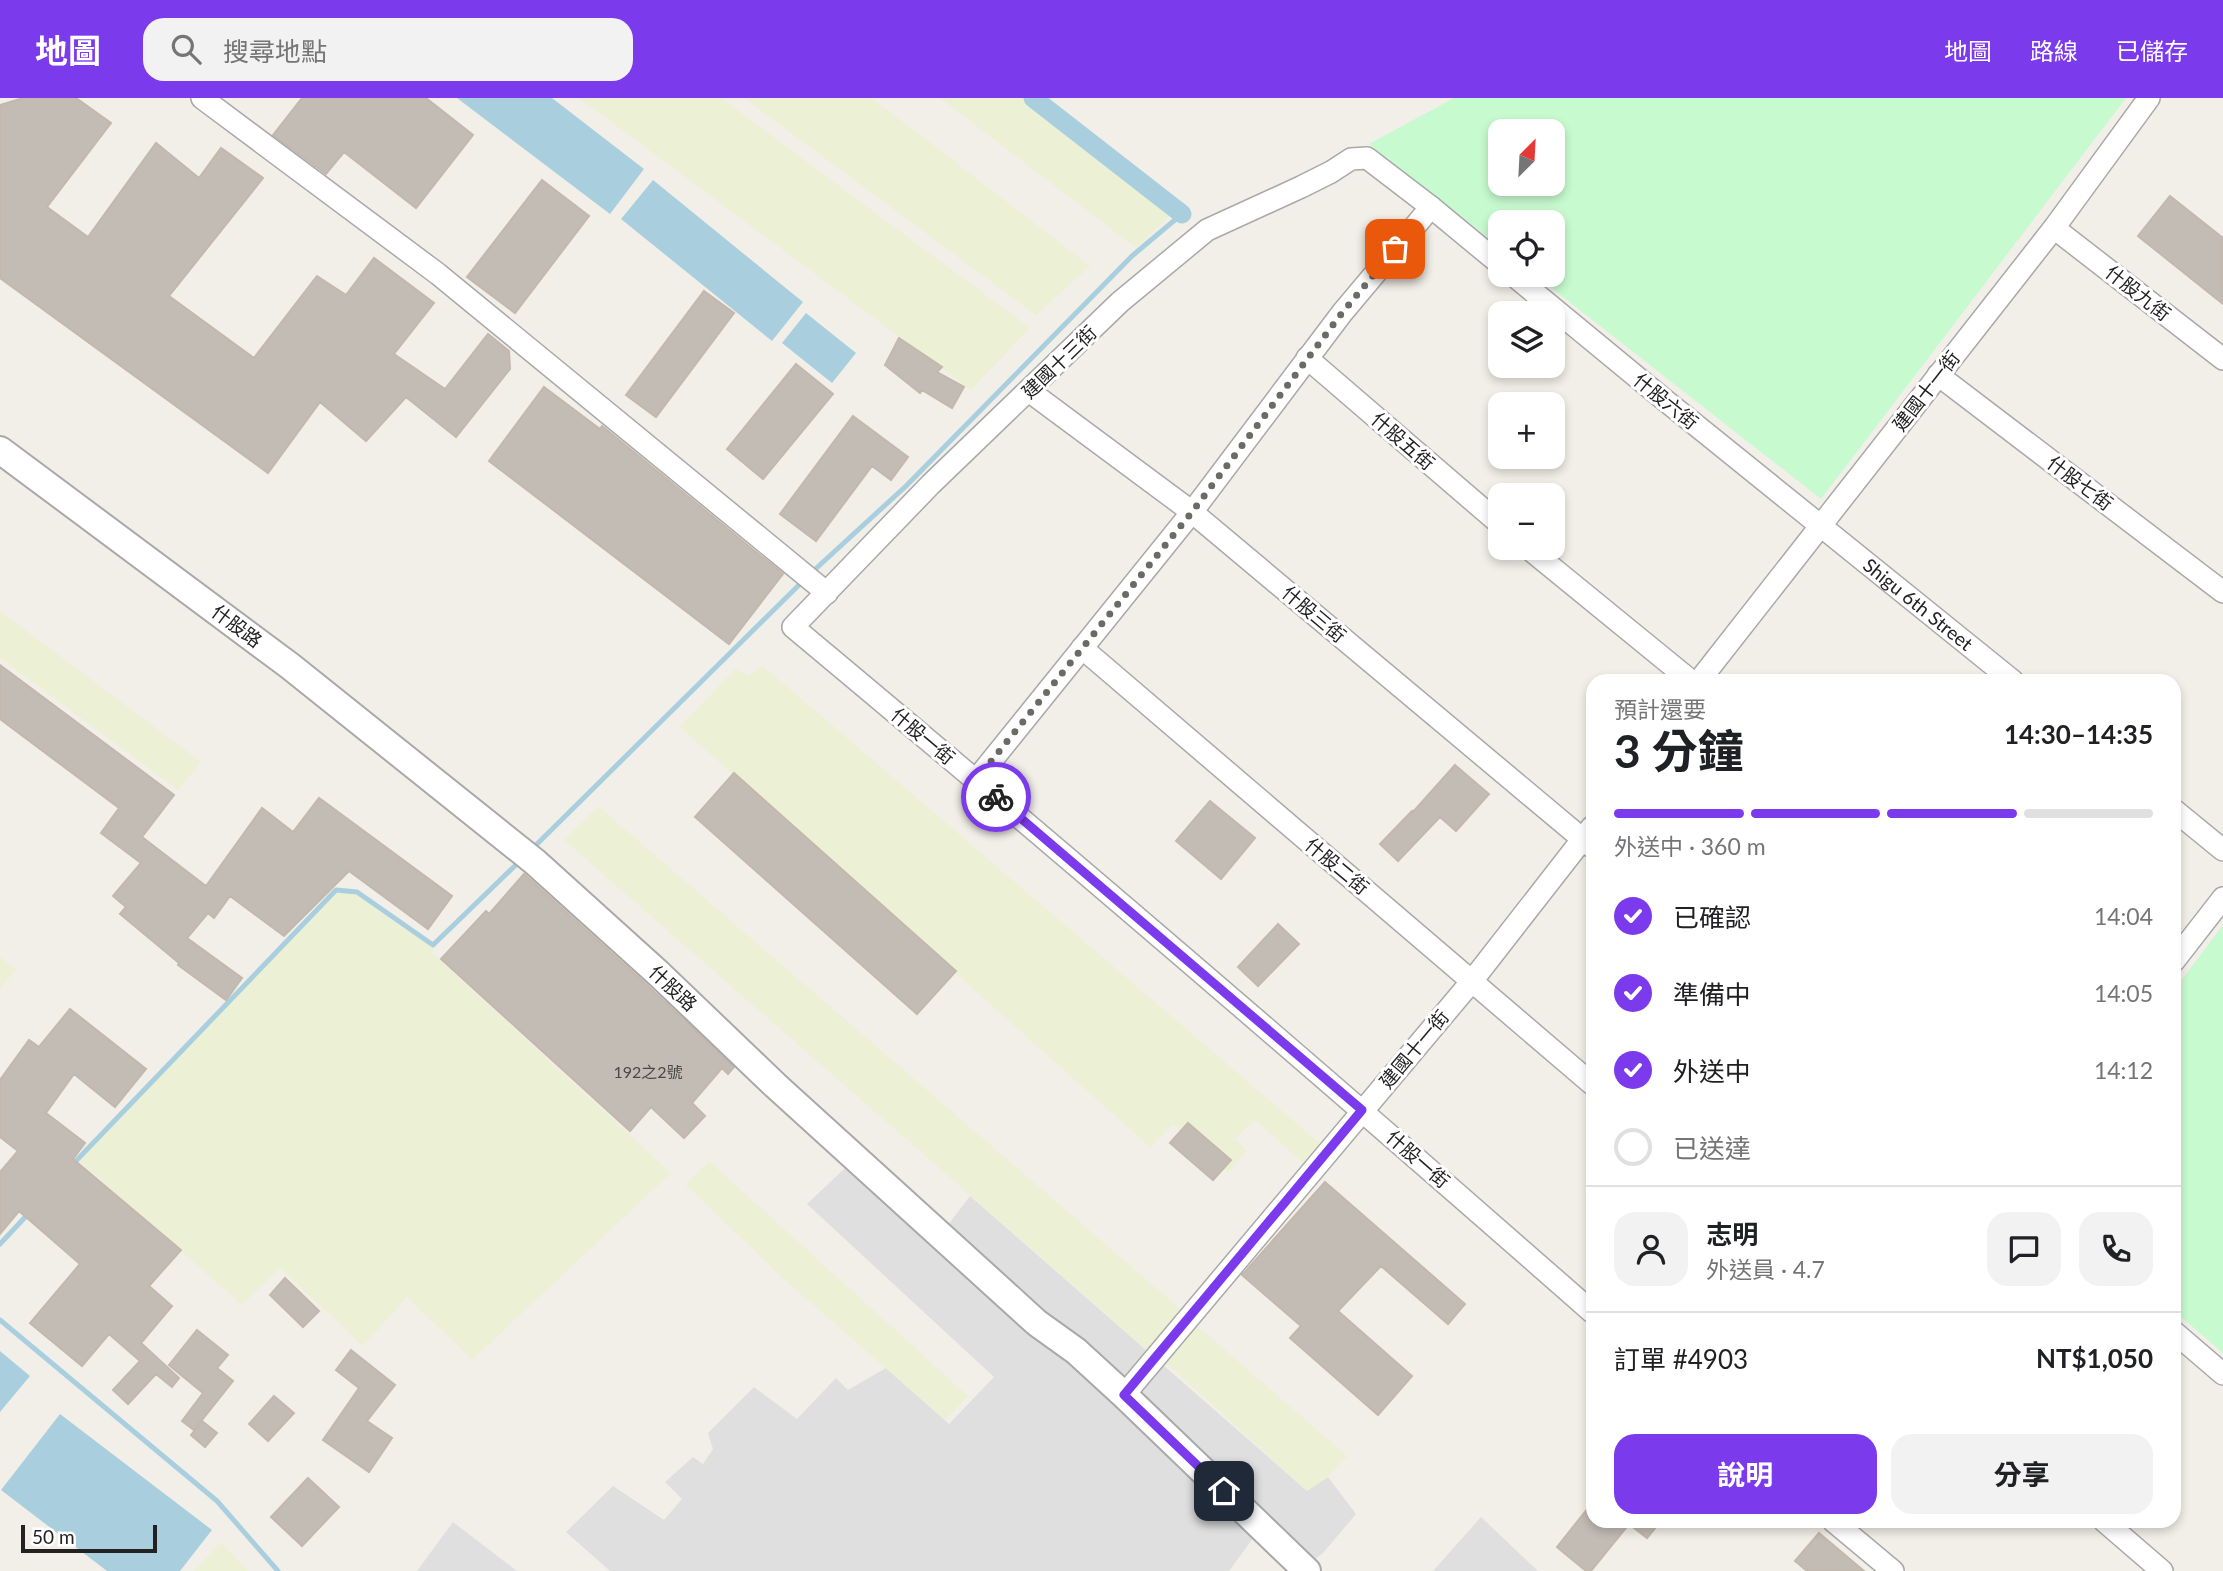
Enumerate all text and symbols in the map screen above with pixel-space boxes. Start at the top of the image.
search box [143,18,633,81]
text: 地圖 [35,30,101,70]
icon: search [167,30,205,68]
text: 搜尋地點 [223,35,327,67]
text: 地圖 [1944,36,1992,65]
text: 路線 [2030,36,2078,65]
text: 已儲存 [2116,36,2188,65]
north arrow [1488,119,1564,196]
map controls [1488,119,1565,560]
button: locate [1488,210,1565,287]
pin [1365,219,1425,279]
icon: bag [1376,230,1414,268]
street label: 什股九街 [2101,260,2175,325]
button: layers [1488,301,1565,378]
street label: 建國十三街 [1016,320,1101,403]
street label: 建國十一街 [1887,346,1964,435]
street label: 什股六街 [1630,368,1703,433]
button: + [1488,392,1565,469]
street label: 什股五街 [1367,407,1440,474]
street label: 什股七街 [2043,451,2118,515]
button: − [1488,483,1565,560]
street label: Shigu 6th Street [1859,553,1978,655]
street label: 什股三街 [1278,580,1351,647]
street label: 什股路 [208,599,267,652]
text: 預計還要 [1614,695,1706,723]
street label: 什股一街 [887,702,960,769]
text: 14:30–14:35 [2004,718,2153,750]
text: 3 分鐘 [1614,723,1744,778]
courier [961,762,1031,832]
icon: bike [977,778,1015,816]
street label: 什股二街 [1301,832,1374,899]
text: 外送中 · 360 m [1614,832,1766,860]
icon: check [1614,897,1652,935]
text: 已確認 [1673,901,1751,933]
text: 14:04 [2094,902,2153,930]
street label: 什股路 [645,960,702,1015]
icon: check [1614,974,1652,1012]
text: 準備中 [1673,978,1751,1010]
text: 14:05 [2094,979,2153,1007]
street label: 建國十一街 [1374,1005,1453,1092]
icon: check [1614,1051,1652,1089]
text: 外送中 [1673,1055,1751,1087]
text: 14:12 [2094,1056,2153,1084]
house number: 192之2號 [613,1062,683,1081]
street label: 什股一街 [1382,1125,1455,1192]
text: 已送達 [1673,1132,1751,1164]
button: person [1614,1212,1688,1286]
button: chat [1987,1212,2061,1286]
button: phone [2079,1212,2153,1286]
text: 志明 [1706,1218,1758,1250]
text: 外送員 · 4.7 [1706,1255,1825,1283]
text: NT$1,050 [2036,1342,2153,1374]
text: 訂單 #4903 [1614,1343,1748,1375]
button: 說明 [1614,1434,1877,1514]
button: 分享 [1891,1434,2153,1514]
pin [1194,1461,1254,1521]
icon: home [1205,1472,1243,1510]
scale bar [21,1522,158,1554]
text: 50 m [32,1525,75,1548]

